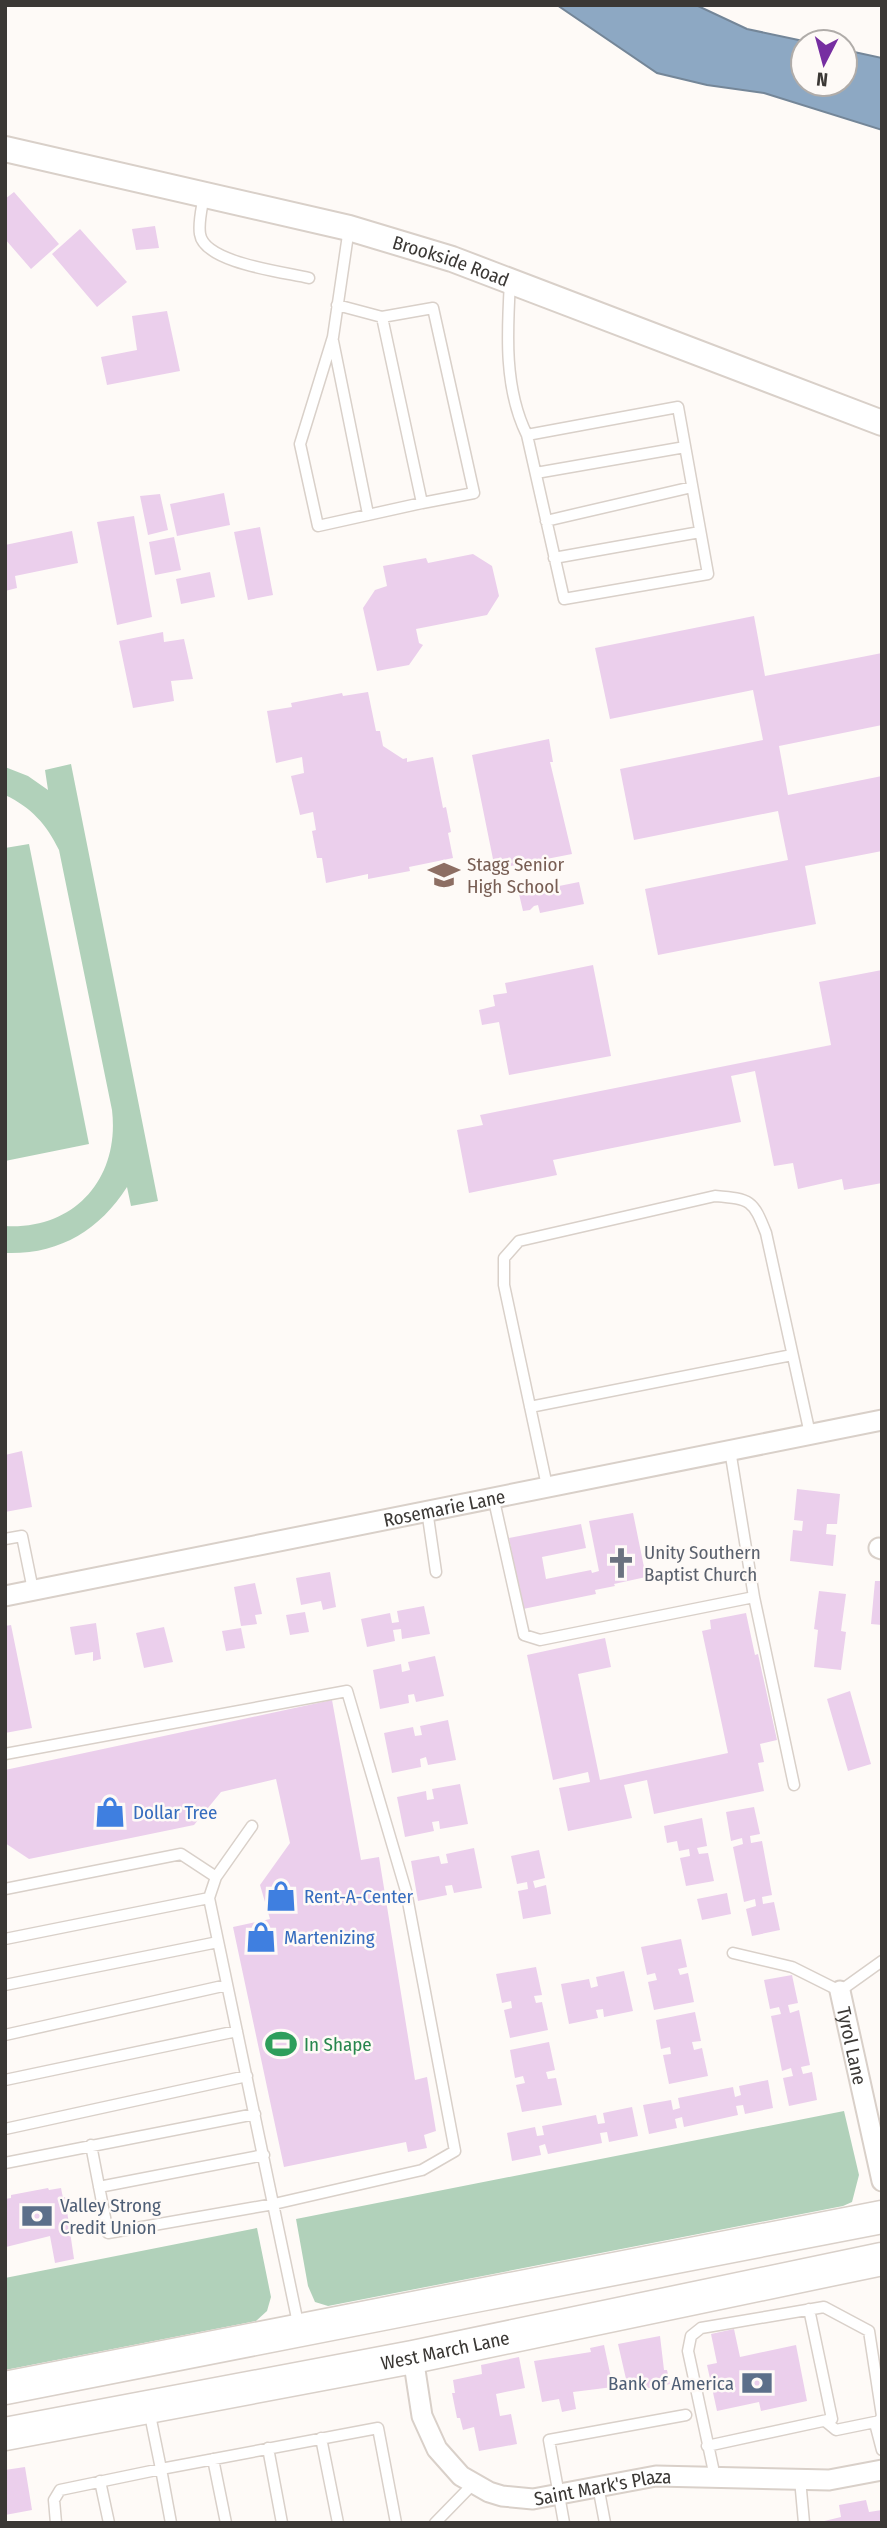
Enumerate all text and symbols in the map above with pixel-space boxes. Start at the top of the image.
north arrow [789,28,859,98]
text: N [815,67,829,91]
street label: Brookside Road [390,231,512,292]
place label: Stagg Senior High School [467,853,565,898]
school or university icon: Stagg Senior High School [427,858,461,892]
street label: Rosemarie Lane [381,1485,507,1532]
place label: Unity Southern Baptist Church [644,1541,761,1586]
church icon: Unity Southern Baptist Church [604,1546,638,1580]
shop icon: Dollar Tree [93,1795,127,1829]
place label: Dollar Tree [133,1801,217,1824]
shop icon: Rent-A-Center [264,1879,298,1913]
place label: Rent-A-Center [304,1885,414,1908]
shop icon: Martenizing [244,1920,278,1954]
place label: Martenizing [284,1926,375,1949]
street label: Tyrol Lane [832,2005,871,2087]
sports icon: In Shape [264,2027,298,2061]
place label: In Shape [304,2033,372,2056]
place label: Valley Strong Credit Union [60,2194,161,2239]
bank icon: Valley Strong Credit Union [20,2199,54,2233]
street label: West March Lane [379,2326,512,2375]
bank icon: Bank of America [740,2366,774,2400]
place label: Bank of America [608,2372,734,2395]
street label: Saint Mark's Plaza [532,2465,672,2511]

